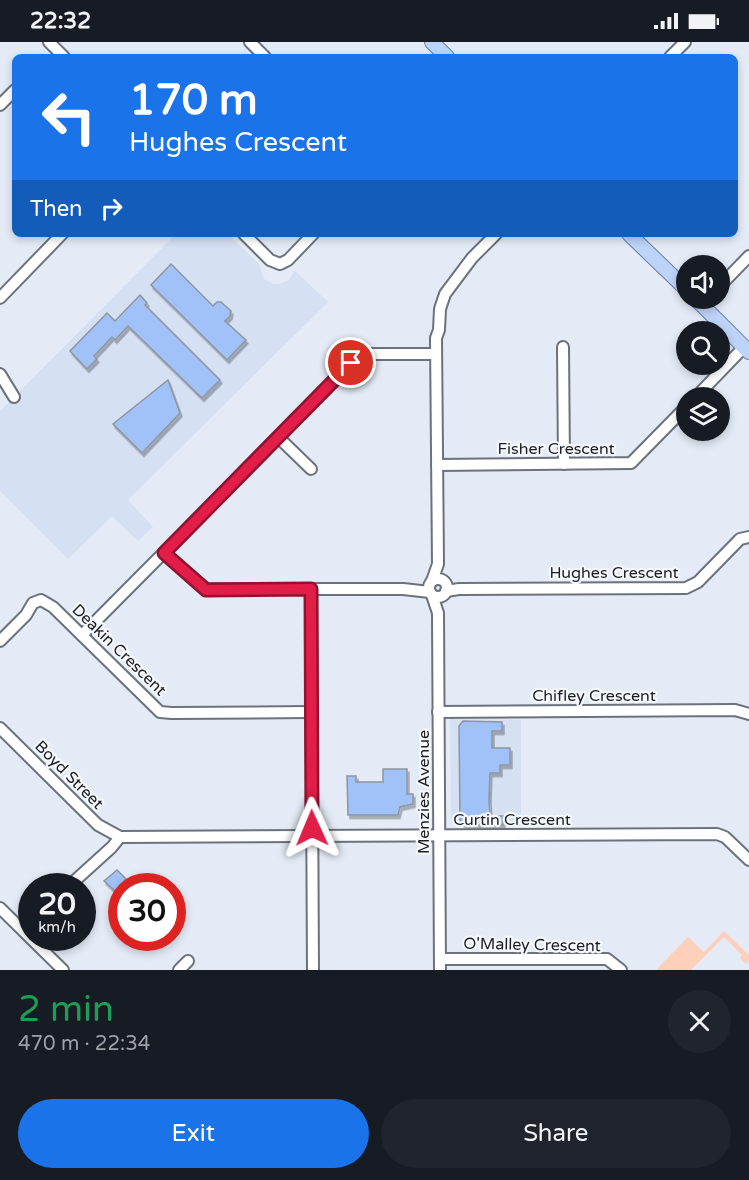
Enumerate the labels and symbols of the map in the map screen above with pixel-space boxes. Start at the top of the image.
pin [325,337,376,388]
street label: Fisher Crescent [497,439,615,459]
street label: Hughes Crescent [549,563,679,583]
street label: Deakin Crescent [68,600,170,700]
street label: Chifley Crescent [532,686,656,706]
street label: Menzies Avenue [414,730,434,854]
street label: Boyd Street [30,736,108,814]
position arrow [280,796,344,860]
street label: Curtin Crescent [453,810,571,830]
speed limit sign: 30 [108,873,186,951]
street label: O'Malley Crescent [463,934,601,956]

